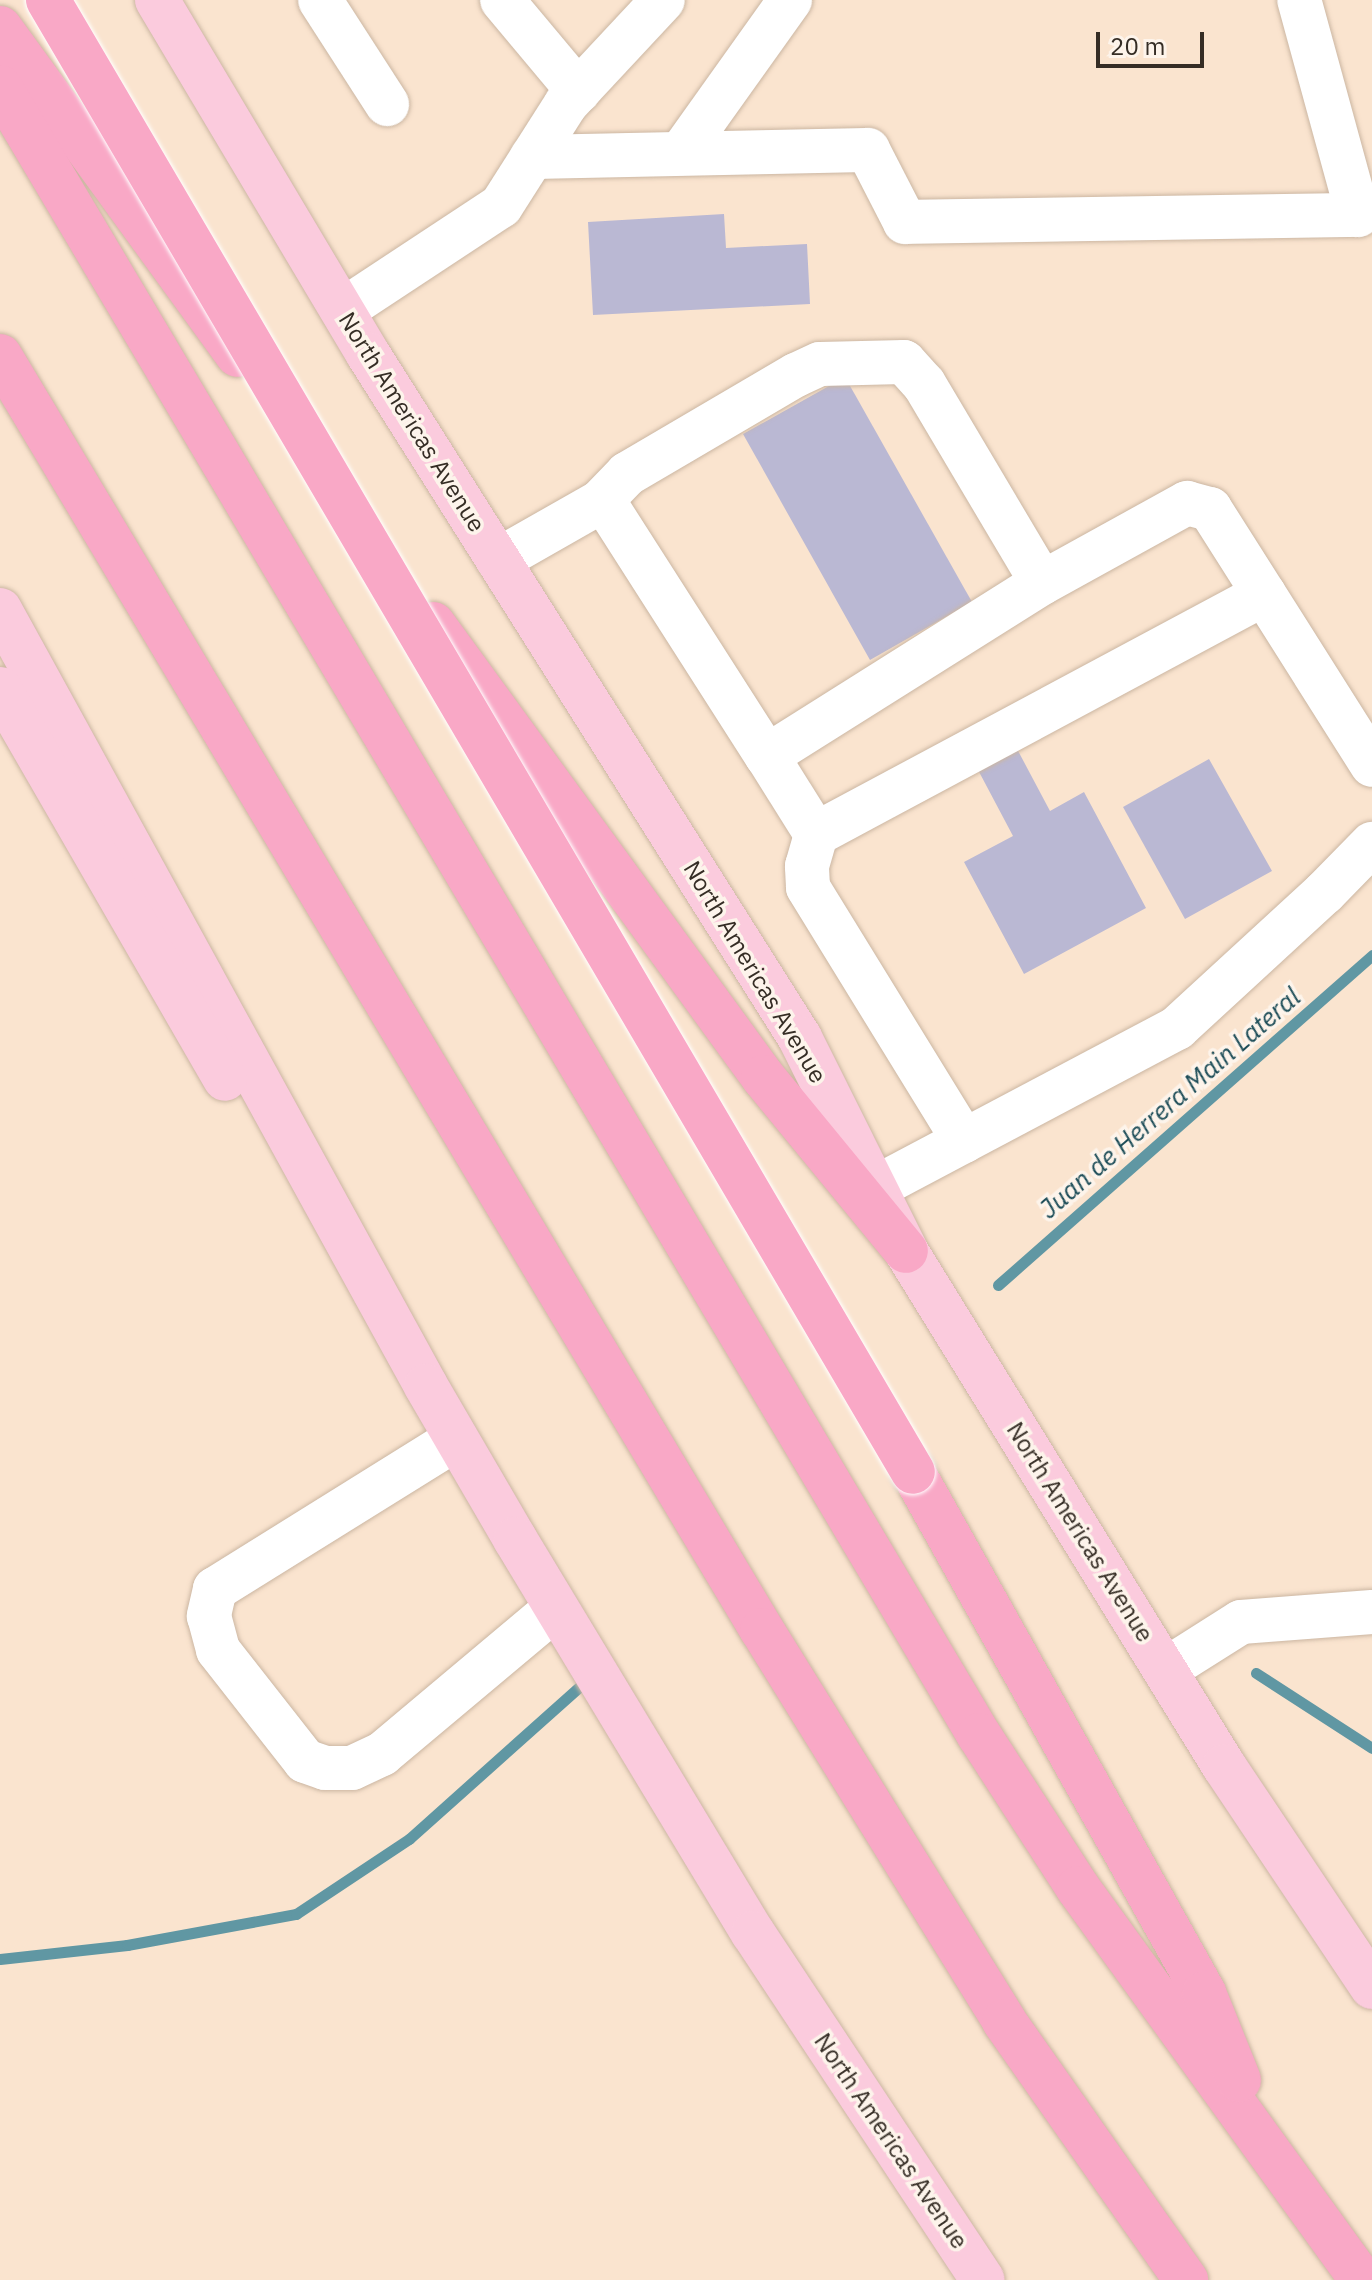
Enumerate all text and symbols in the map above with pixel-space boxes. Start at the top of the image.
scale bar [1100,16,1208,66]
text: 20 m [1110,30,1165,62]
street label: North Americas Avenue [333,307,491,537]
street label: North Americas Avenue [677,856,833,1088]
water label: Juan de Herrera Main Lateral [1033,981,1307,1225]
street label: North Americas Avenue [1001,1417,1159,1647]
street label: North Americas Avenue [808,2028,974,2254]

